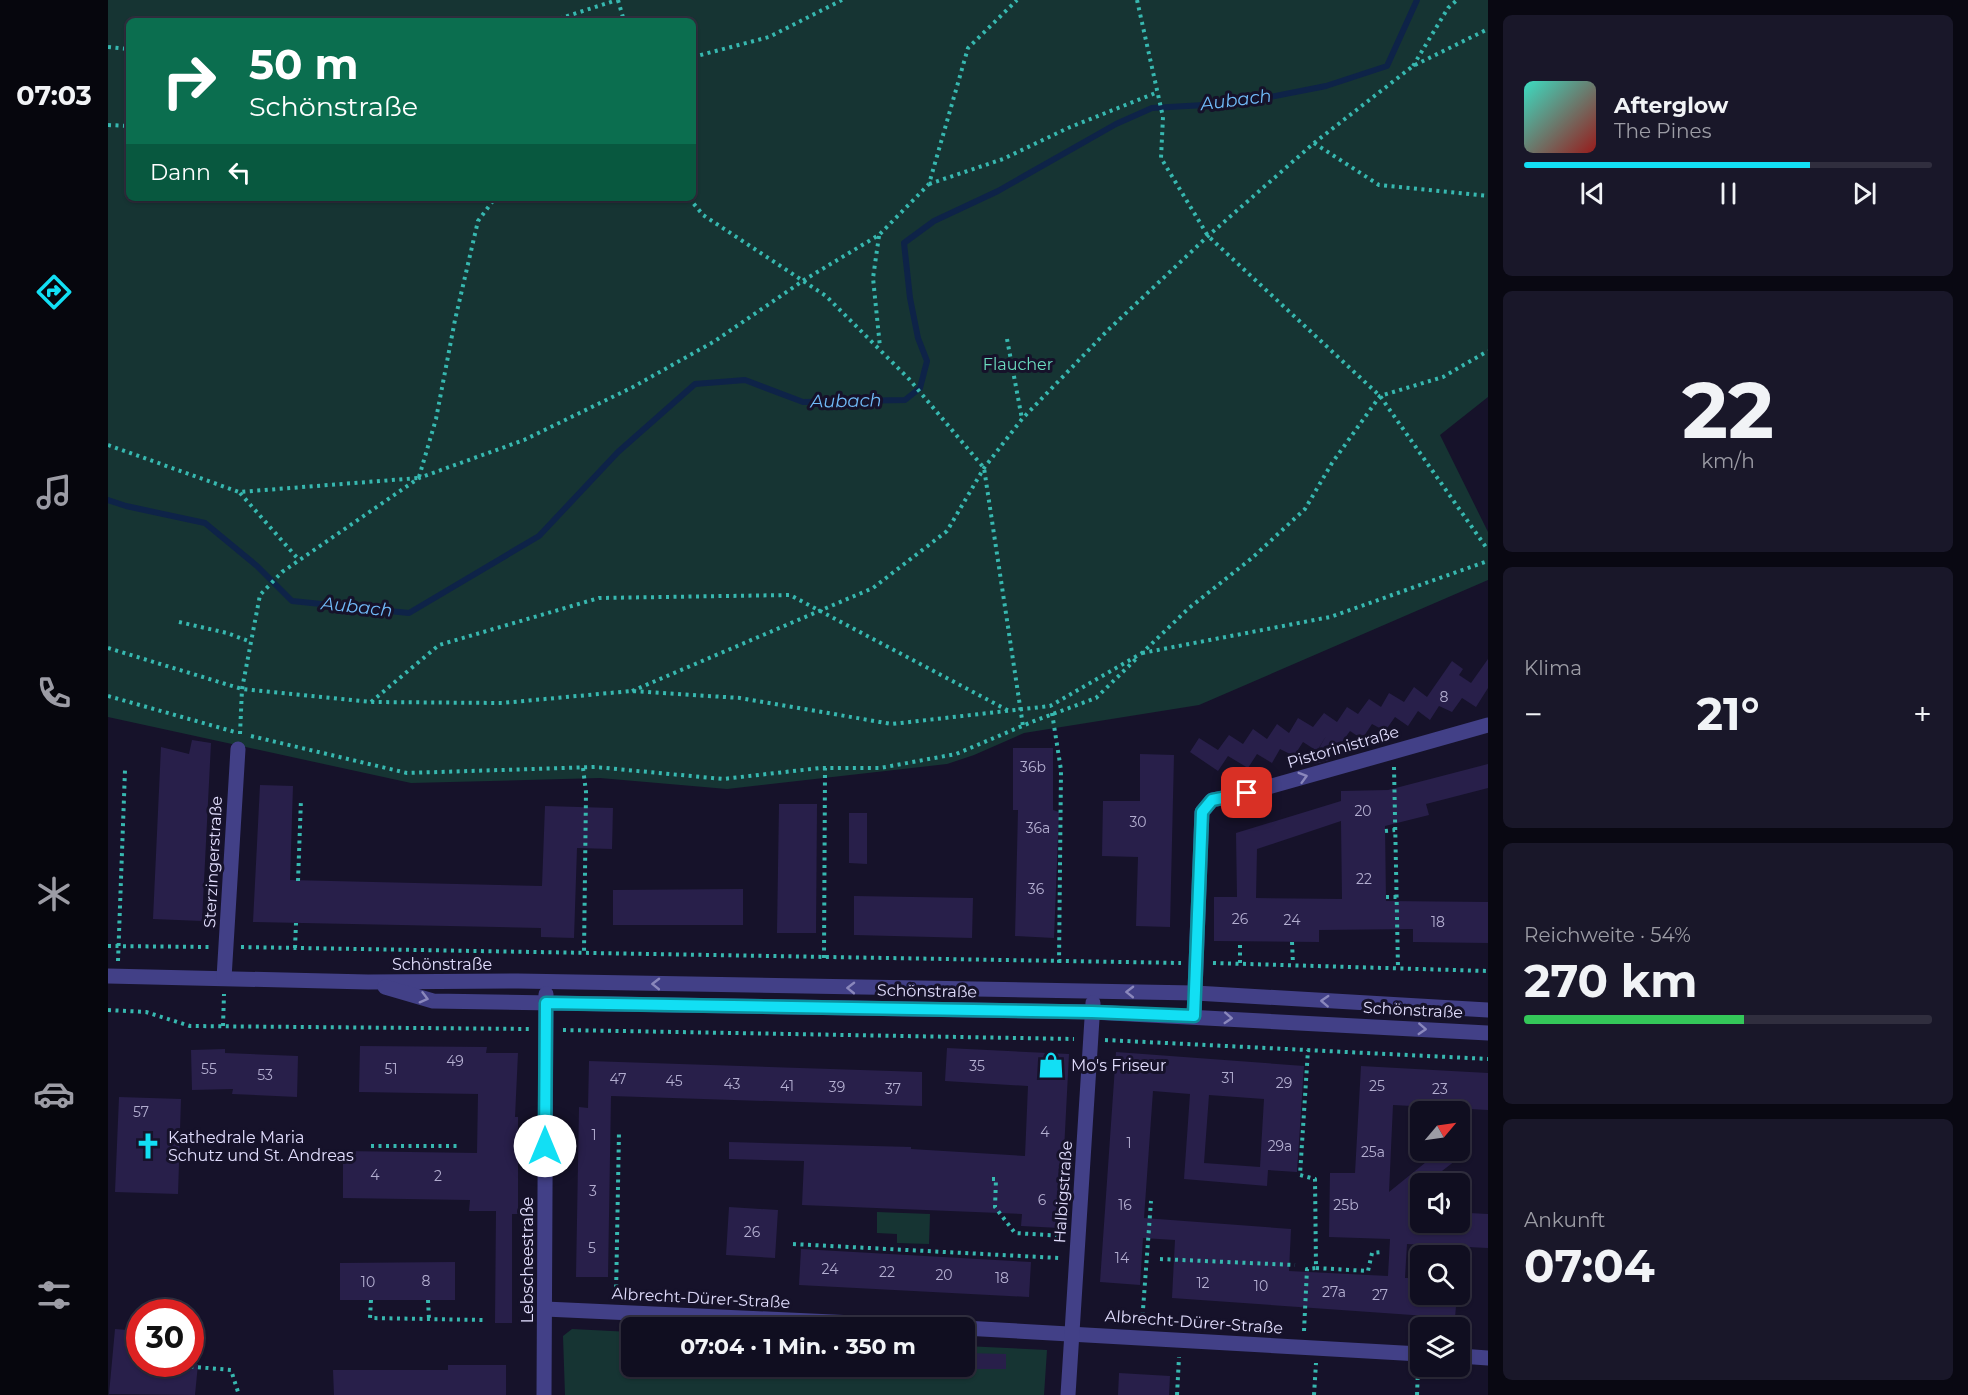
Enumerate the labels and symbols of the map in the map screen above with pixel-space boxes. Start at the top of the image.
water label: Aubach [1198,85,1273,115]
park label: Flaucher [983,355,1053,374]
water label: Aubach [809,389,882,413]
water label: Aubach [319,592,394,622]
house number: 8 [1440,688,1449,706]
street label: Pistorinistraße [1285,722,1401,772]
house number: 36b [1020,758,1046,776]
pin [1221,767,1272,818]
one-way arrow [1297,772,1308,784]
street label: Sterzingerstraße [200,795,226,929]
house number: 20 [1354,802,1372,820]
house number: 30 [1129,813,1147,831]
house number: 36a [1026,819,1050,837]
house number: 22 [1356,870,1372,888]
house number: 36 [1028,880,1045,898]
house number: 26 [1232,910,1249,928]
house number: 24 [1284,911,1301,929]
house number: 18 [1431,913,1445,931]
street label: Schönstraße [392,955,492,974]
one-way arrow [652,978,661,990]
street label: Schönstraße [877,981,977,1001]
one-way arrow [847,982,856,994]
one-way arrow [1125,986,1134,998]
one-way arrow [419,991,429,1004]
one-way arrow [1320,994,1329,1007]
street label: Schönstraße [1362,998,1464,1022]
one-way arrow [1223,1012,1232,1025]
one-way arrow [1418,1022,1427,1035]
shop icon: Mo's Friseur [1036,1050,1066,1080]
house number: 49 [446,1052,464,1070]
place label: Mo's Friseur [1071,1056,1167,1075]
house number: 35 [969,1057,985,1075]
house number: 55 [201,1060,217,1078]
house number: 51 [385,1060,397,1078]
house number: 53 [257,1066,273,1084]
house number: 31 [1222,1069,1234,1087]
house number: 47 [610,1070,626,1088]
house number: 45 [665,1072,683,1090]
house number: 29 [1276,1074,1292,1092]
house number: 43 [724,1075,741,1093]
house number: 41 [780,1077,794,1095]
house number: 25 [1369,1077,1385,1095]
house number: 39 [829,1078,845,1096]
house number: 37 [885,1080,901,1098]
house number: 23 [1432,1080,1448,1098]
north arrow [1410,1101,1470,1161]
house number: 57 [133,1103,149,1121]
position arrow [513,1114,577,1178]
house number: 4 [1040,1123,1050,1141]
house number: 1 [591,1126,597,1144]
place label: Kathedrale Maria Schutz und St. Andreas [168,1128,354,1165]
church icon: Kathedrale Maria Schutz und St. Andreas [133,1131,163,1161]
house number: 1 [1126,1134,1132,1152]
house number: 29a [1268,1137,1292,1155]
street label: Halbigstraße [1050,1140,1076,1244]
house number: 25a [1361,1143,1385,1161]
house number: 4 [370,1166,380,1184]
house number: 2 [434,1167,442,1185]
house number: 3 [589,1182,597,1200]
house number: 6 [1038,1191,1047,1209]
house number: 16 [1118,1196,1132,1214]
house number: 25b [1333,1196,1359,1214]
street label: Lebscheestraße [518,1197,537,1323]
house number: 26 [744,1223,761,1241]
house number: 5 [588,1239,596,1257]
house number: 14 [1115,1249,1130,1267]
house number: 24 [822,1260,839,1278]
house number: 22 [879,1263,895,1281]
house number: 20 [935,1266,953,1284]
house number: 18 [995,1269,1009,1287]
house number: 8 [422,1272,431,1290]
house number: 10 [361,1273,375,1291]
house number: 12 [1196,1274,1210,1292]
house number: 10 [1254,1277,1268,1295]
house number: 27a [1322,1283,1346,1301]
street label: Albrecht-Dürer-Straße [611,1284,791,1312]
house number: 27 [1372,1286,1388,1304]
speed limit sign: 30 [126,1299,204,1377]
street label: Albrecht-Dürer-Straße [1104,1306,1284,1338]

